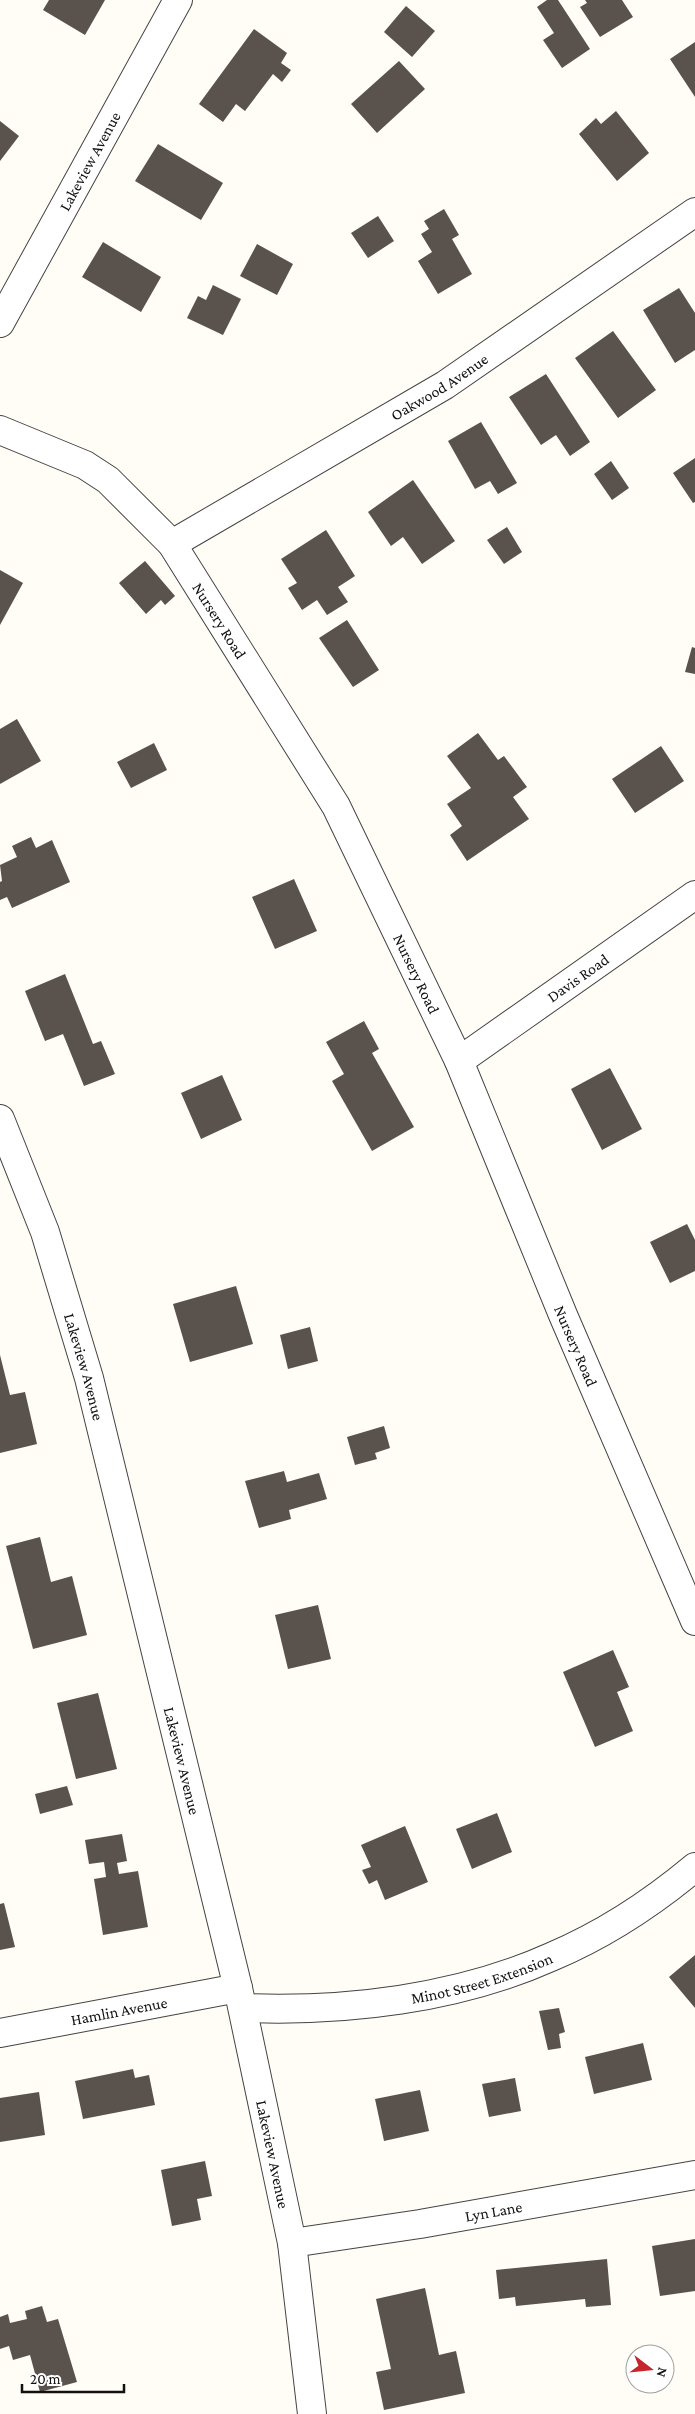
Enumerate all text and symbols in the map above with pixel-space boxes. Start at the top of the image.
street label: Lakeview Avenue [55,109,123,213]
street label: Oakwood Avenue [387,350,491,423]
street label: Nursery Road [190,579,250,662]
street label: Nursery Road [390,931,443,1017]
street label: Davis Road [544,950,612,1005]
street label: Nursery Road [551,1303,601,1389]
street label: Lakeview Avenue [61,1311,107,1422]
street label: Lakeview Avenue [161,1705,204,1816]
street label: Minot Street Extension [410,1949,555,2006]
street label: Hamlin Avenue [69,1993,169,2028]
street label: Lakeview Avenue [253,2098,293,2210]
street label: Lyn Lane [464,2197,523,2224]
north arrow [625,2344,675,2394]
scale bar [22,2362,125,2394]
text: N [653,2366,672,2380]
text: 20 m [30,2371,61,2387]

